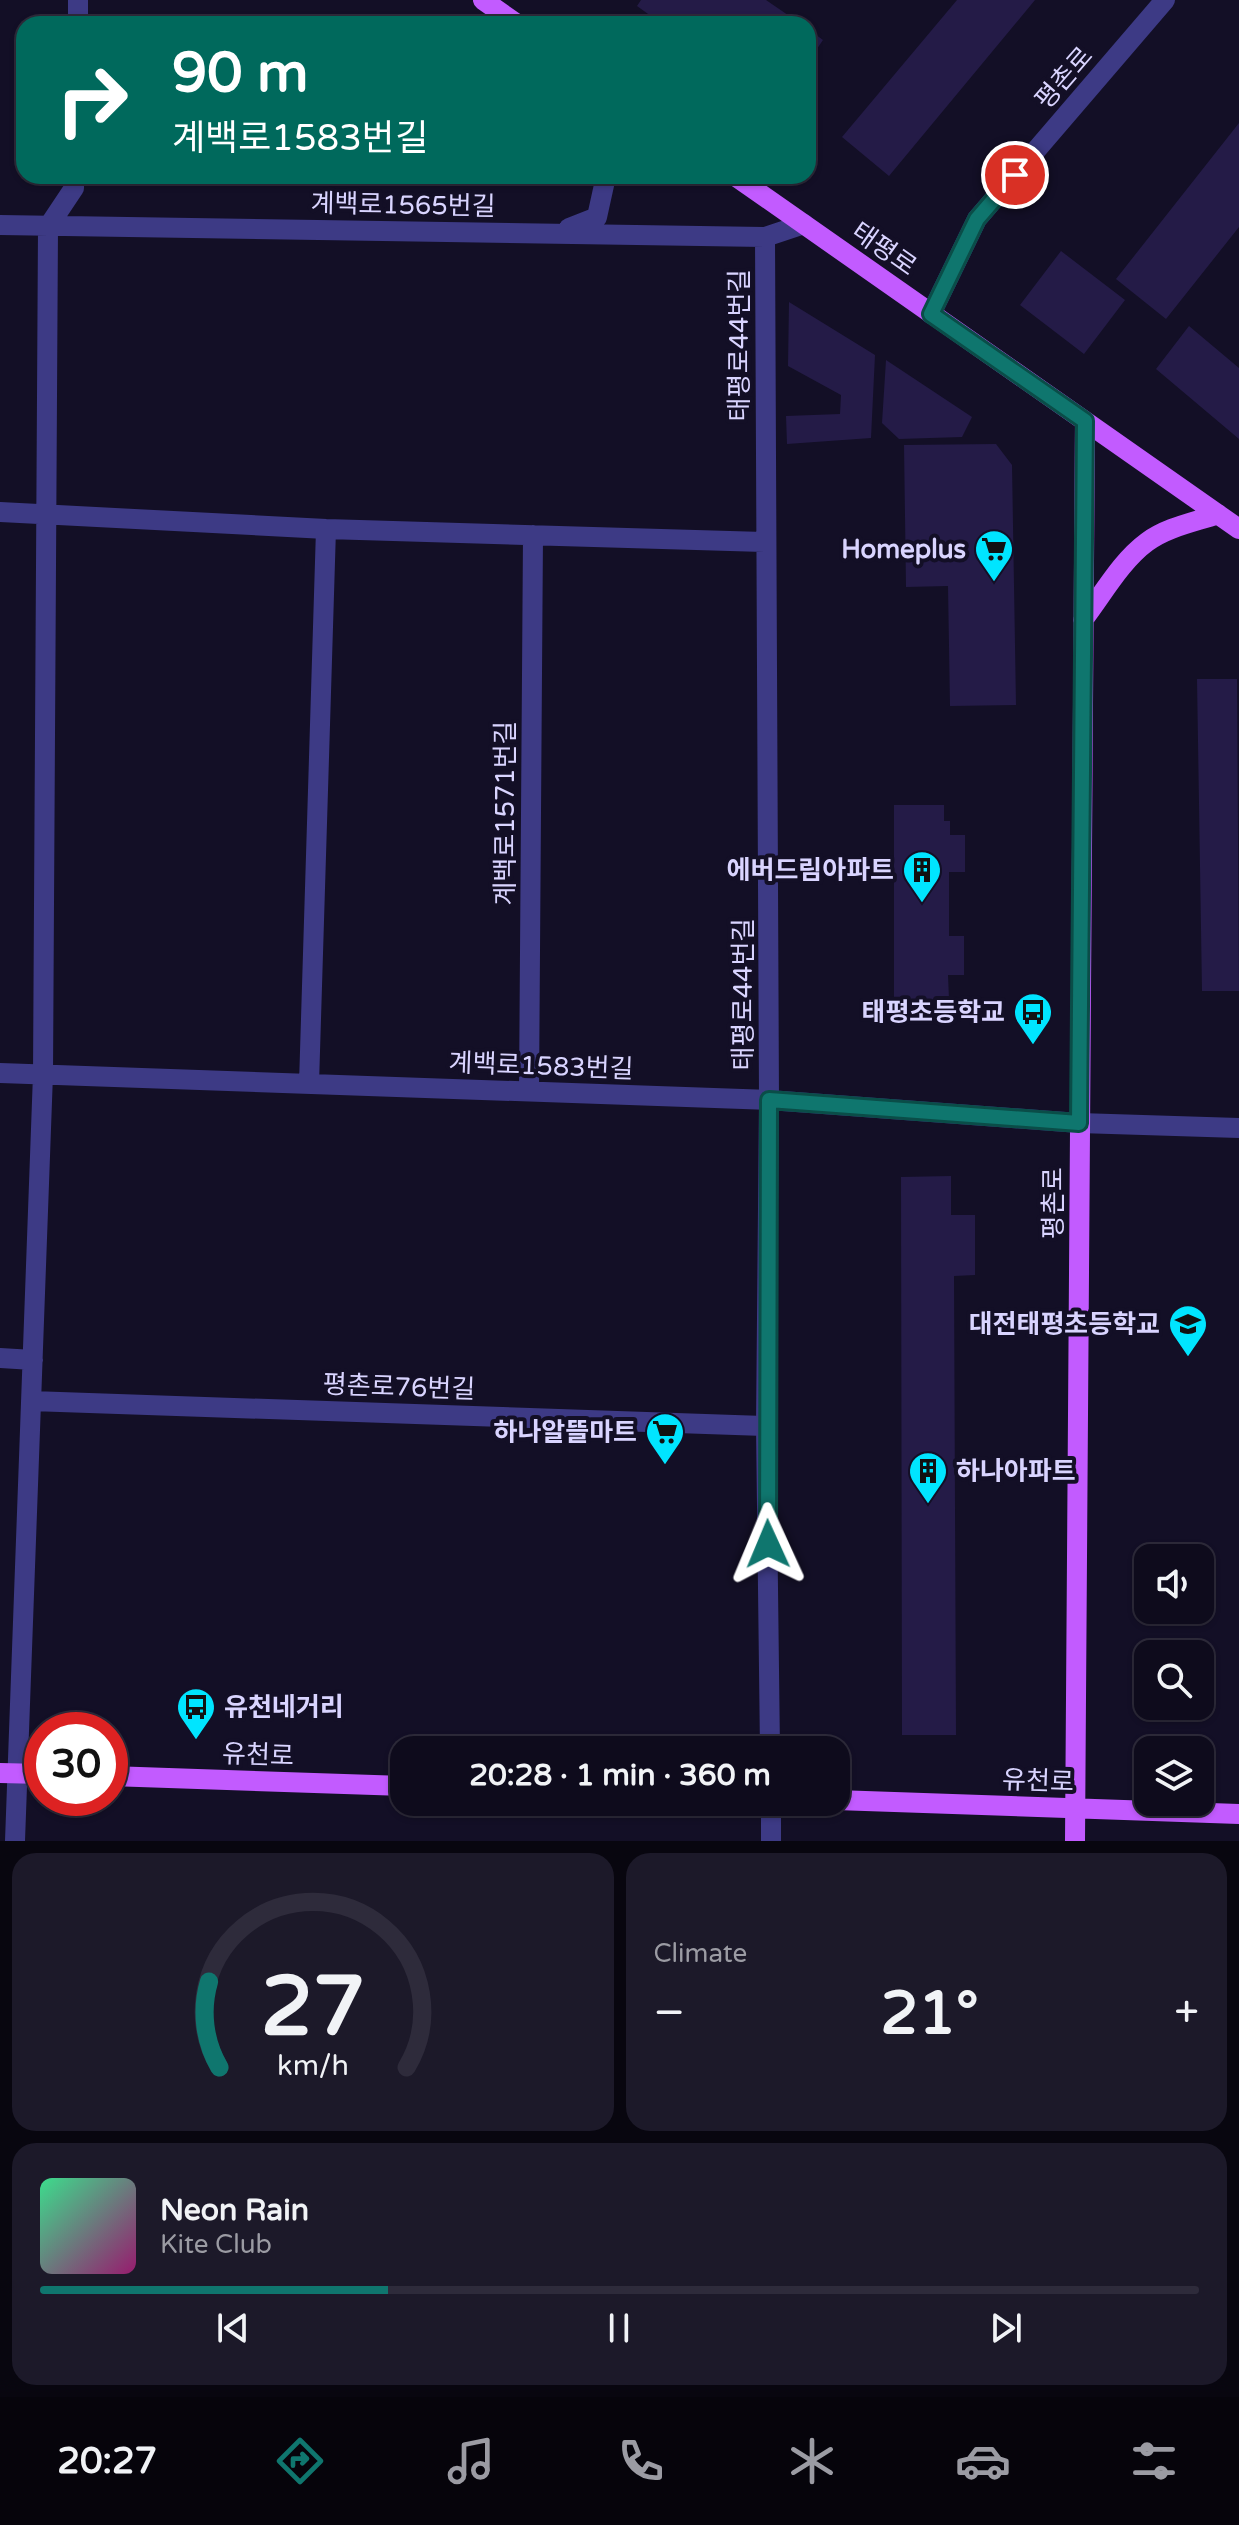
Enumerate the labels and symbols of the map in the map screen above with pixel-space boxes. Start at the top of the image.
street label: 평촌로 [1029,41,1099,115]
pin [981,141,1049,209]
street label: 계백로1565번길 [310,188,496,222]
street label: 태평로 [846,216,922,282]
street label: 태평로44번길 [724,269,755,421]
supermarket icon: Homeplus [973,528,1015,583]
place label: Homeplus [841,534,966,565]
street label: 계백로1571번길 [490,721,521,905]
building icon: 에버드림아파트 [901,849,943,904]
place label: 에버드림아파트 [727,855,894,886]
street label: 태평로44번길 [728,918,759,1070]
bus stop icon: 태평초등학교 [1012,991,1054,1046]
place label: 태평초등학교 [861,997,1005,1028]
street label: 계백로1583번길 [448,1047,634,1085]
street label: 평촌로 [1038,1167,1069,1239]
school or university icon: 대전태평초등학교 [1167,1303,1209,1358]
place label: 대전태평초등학교 [969,1309,1160,1340]
street label: 평촌로76번길 [322,1369,476,1405]
supermarket icon: 하나알뜰마트 [644,1411,686,1466]
place label: 하나알뜰마트 [493,1417,637,1448]
building icon: 하나아파트 [907,1450,949,1505]
place label: 하나아파트 [956,1456,1076,1487]
position arrow [726,1502,810,1586]
bus stop icon: 유천네거리 [175,1686,217,1741]
place label: 유천네거리 [224,1692,344,1723]
speed limit sign: 30 [24,1712,128,1816]
street label: 유천로 [222,1738,294,1772]
street label: 유천로 [1002,1764,1074,1798]

